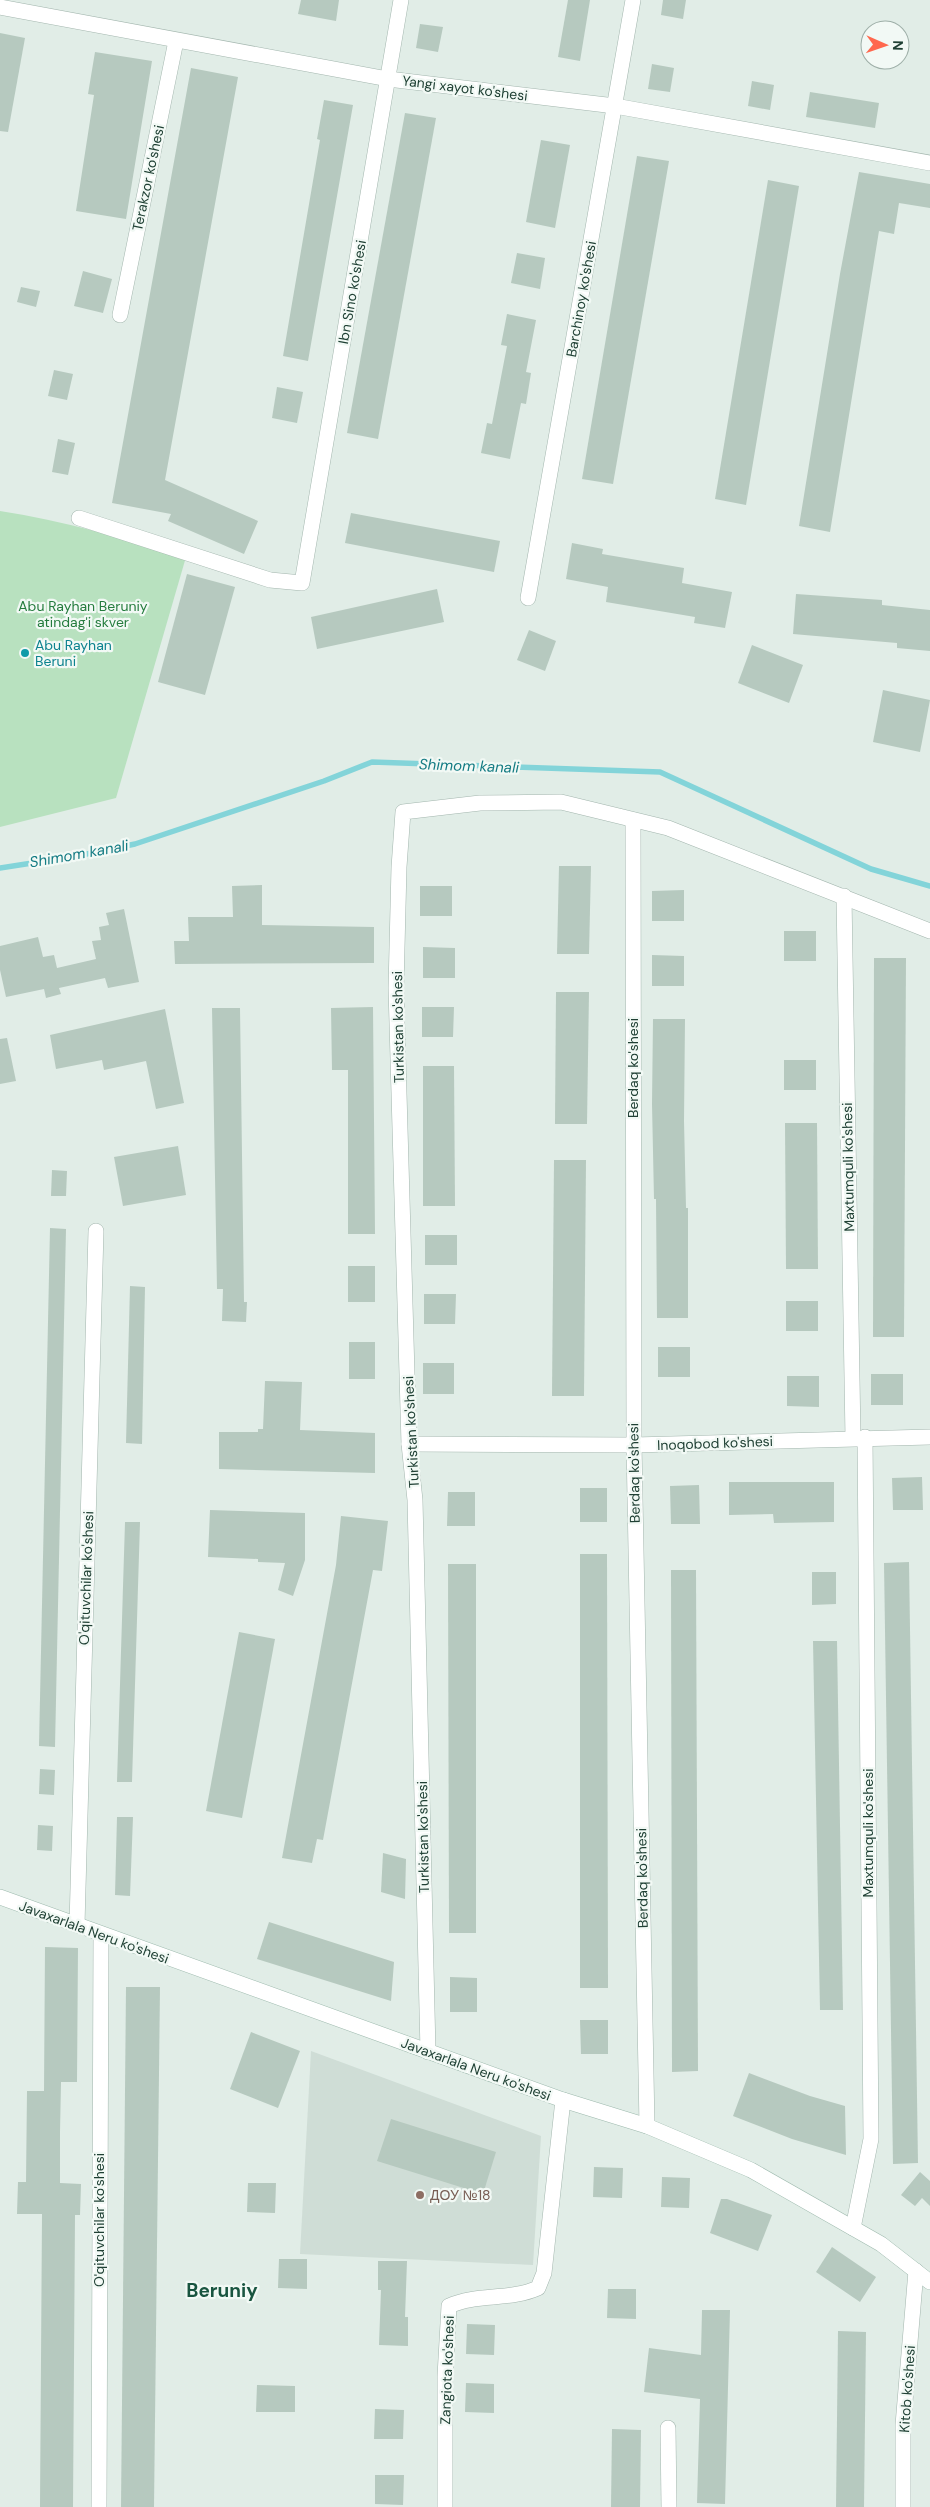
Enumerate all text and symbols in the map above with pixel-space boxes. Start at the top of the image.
north arrow [860,20,910,70]
text: N [889,40,907,51]
street label: Yangi xayot ko'shesi [401,71,529,105]
street label: Terakzor ko'shesi [128,123,168,233]
street label: Ibn Sino ko'shesi [334,239,370,345]
street label: Barchinoy ko'shesi [562,240,600,358]
park label: Abu Rayhan Beruniy atindag'i skver [18,597,148,631]
place label: Abu Rayhan Beruni [35,636,112,670]
marker: Abu Rayhan Beruni [19,647,31,659]
water label: Shimom kanali [419,754,520,778]
water label: Shimom kanali [28,835,130,873]
street label: Turkistan ko'shesi [388,971,408,1083]
street label: Berdaq ko'shesi [624,1018,642,1118]
street label: Maxtumquli ko'shesi [838,1102,858,1232]
street label: Turkistan ko'shesi [399,1375,423,1489]
street label: Berdaq ko'shesi [624,1423,644,1523]
street label: Inoqobod ko'shesi [657,1432,773,1454]
street label: O'qituvchilar ko'shesi [75,1511,97,1645]
street label: Maxtumquli ko'shesi [859,1768,877,1898]
street label: Turkistan ko'shesi [413,1781,433,1893]
street label: Berdaq ko'shesi [632,1828,652,1928]
street label: Javaxarlala Neru ko'shesi [17,1896,171,1968]
street label: Javaxarlala Neru ko'shesi [399,2033,553,2105]
street label: O'qituvchilar ko'shesi [90,2153,108,2287]
place label: ДОУ №18 [430,2186,491,2204]
marker: ДОУ №18 [414,2189,426,2201]
district label: Beruniy [186,2278,258,2303]
street label: Zangiota ko'shesi [436,2315,458,2425]
street label: Kitob ko'shesi [895,2345,919,2433]

